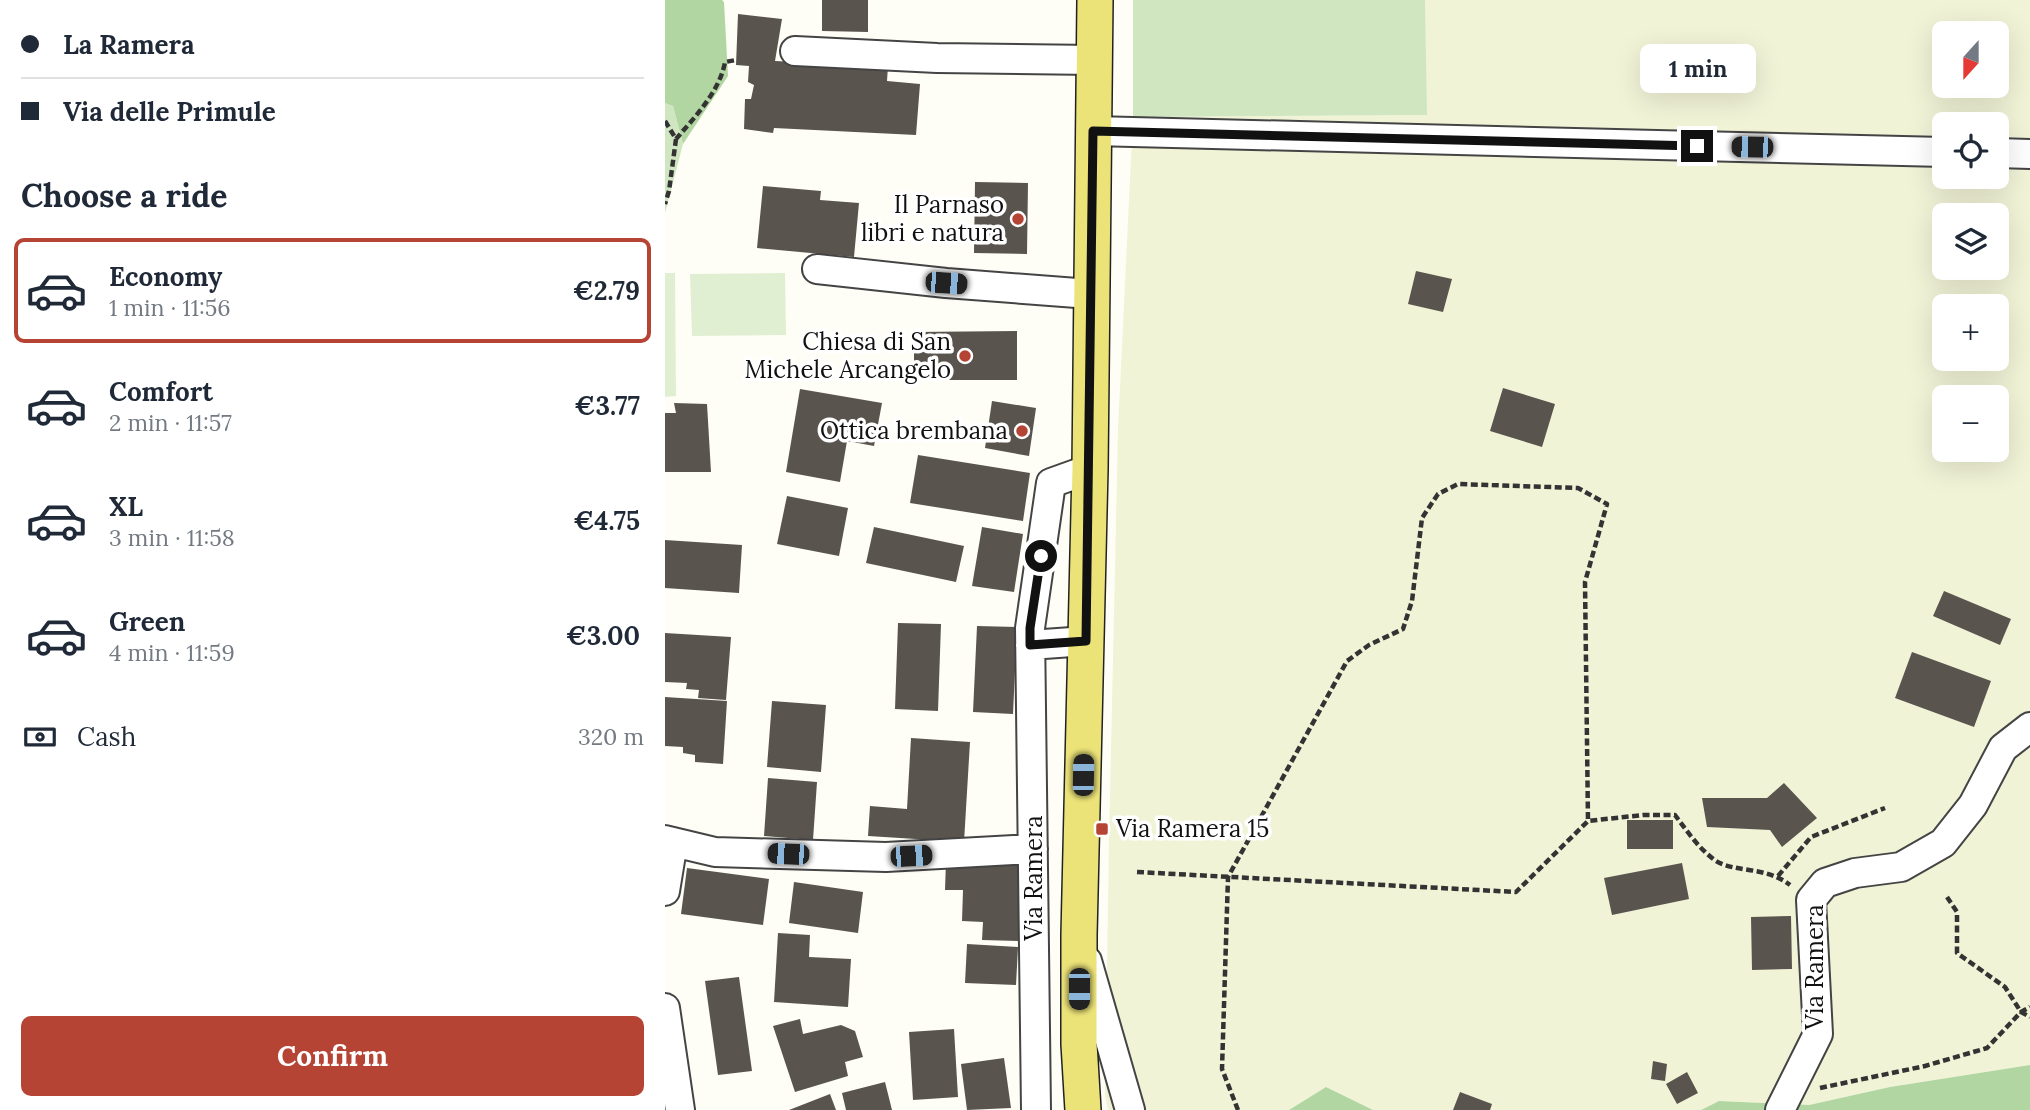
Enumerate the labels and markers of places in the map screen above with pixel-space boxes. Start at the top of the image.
place label: Il Parnaso libri e natura [861,189,1004,248]
marker: Il Parnaso libri e natura [1010,211,1026,227]
place label: Chiesa di San Michele Arcangelo [745,326,951,385]
marker: Chiesa di San Michele Arcangelo [957,348,973,364]
place label: Ottica brembana [820,415,1008,446]
marker: Ottica brembana [1014,423,1030,439]
place label: Via Ramera 15 [1115,813,1269,844]
marker: Via Ramera 15 [1094,821,1110,837]

